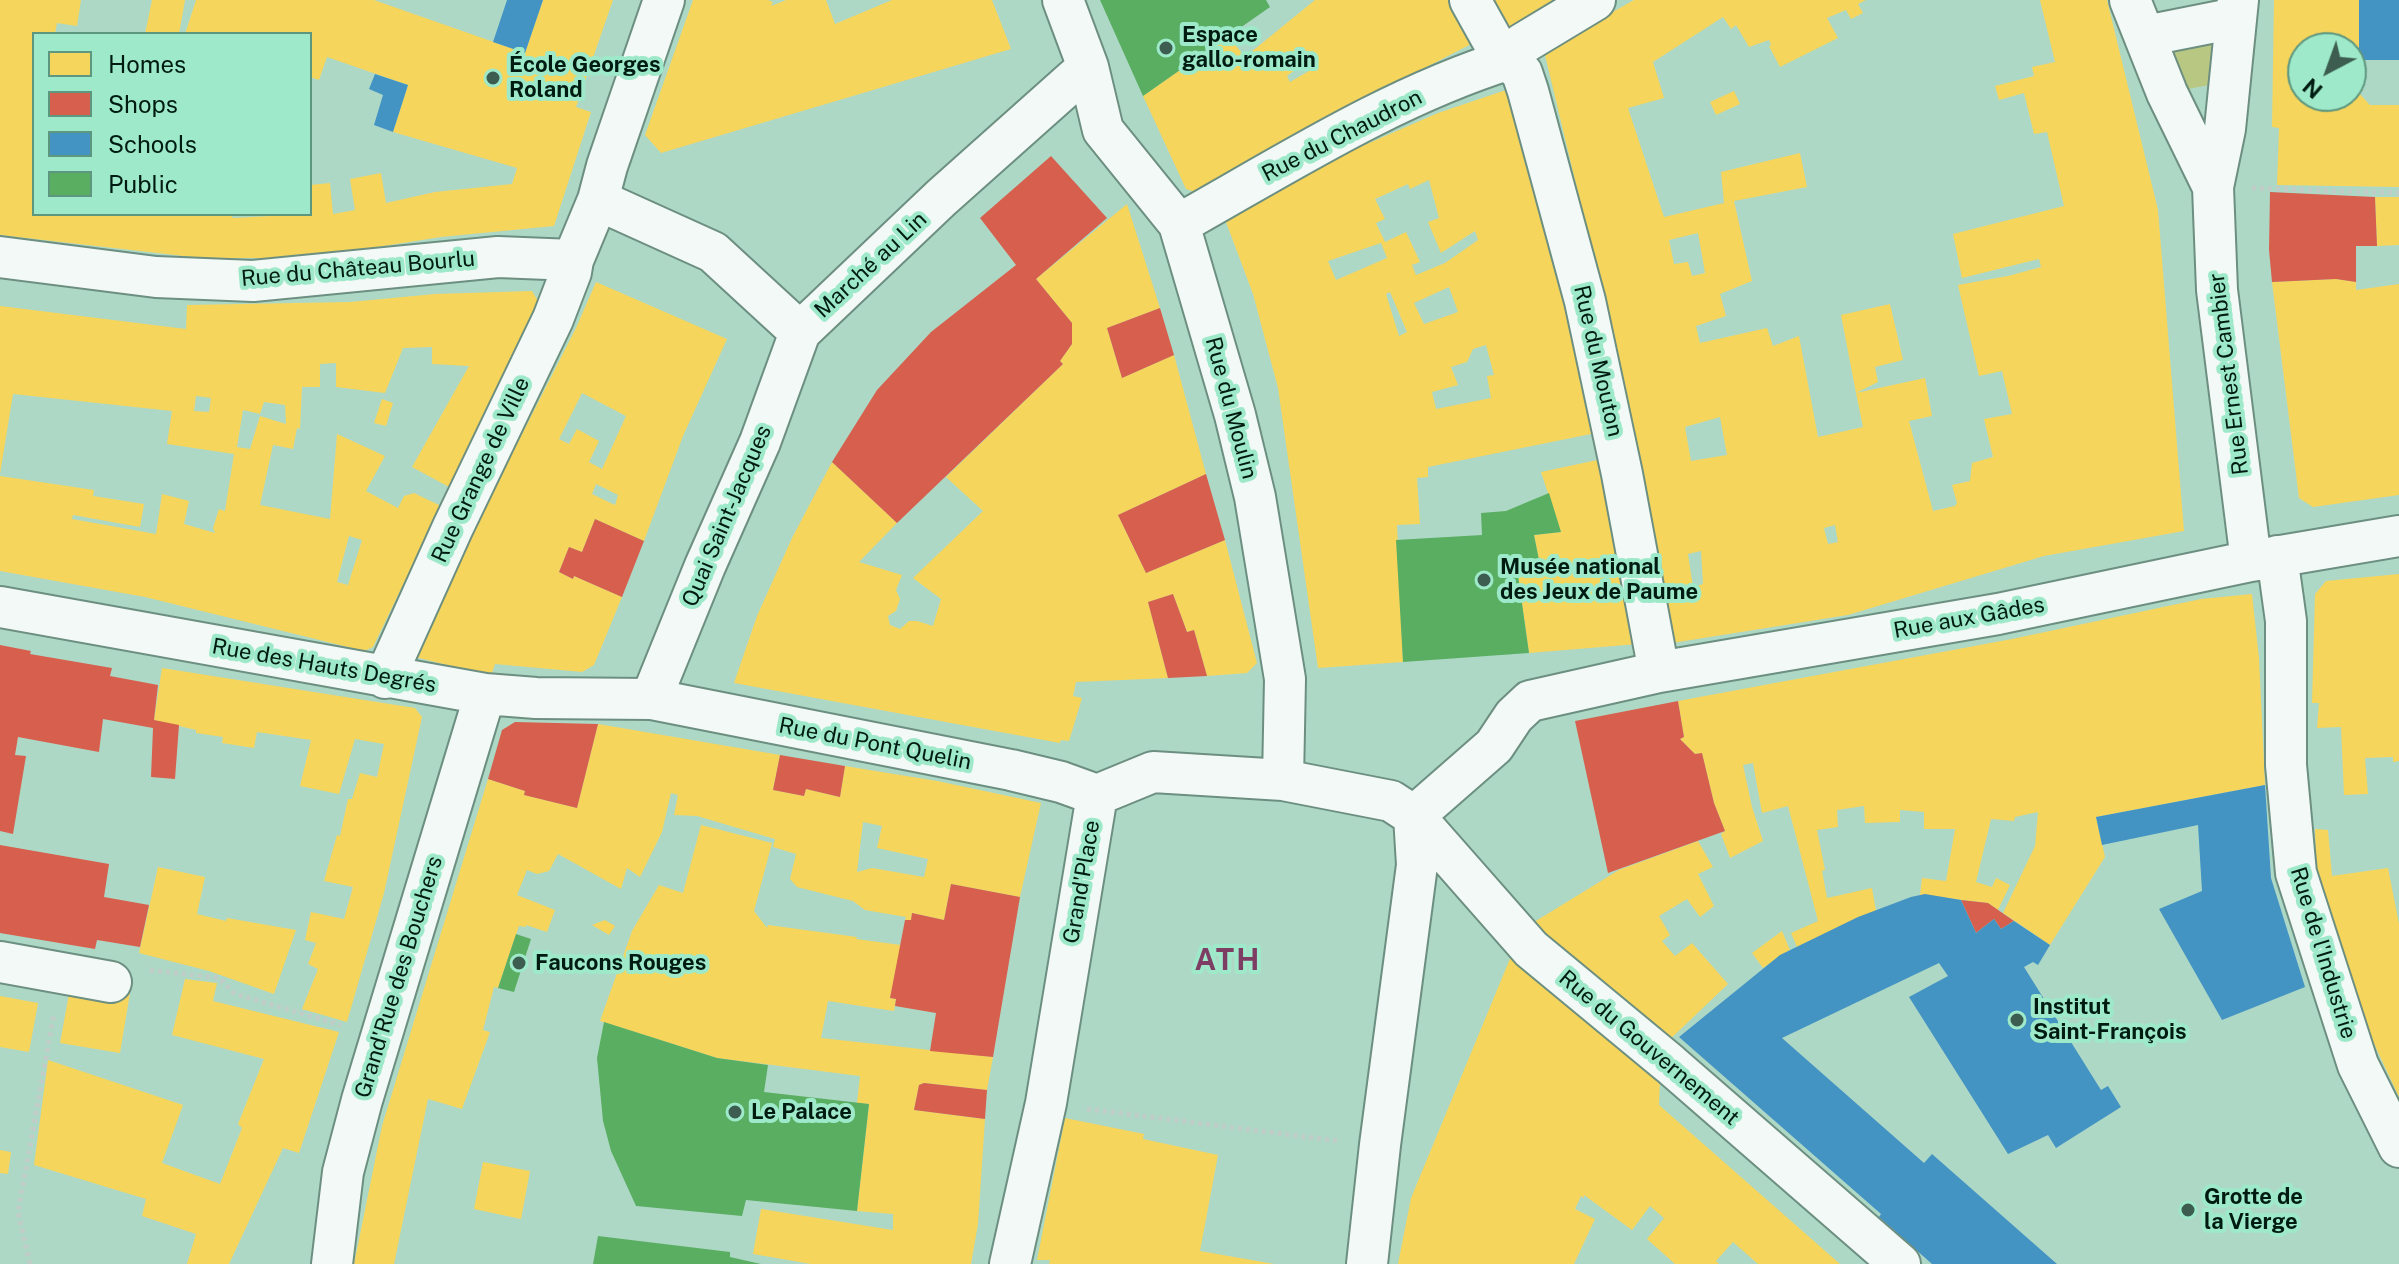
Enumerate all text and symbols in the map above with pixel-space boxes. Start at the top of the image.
place label: Espace gallo-romain [1182,22,1316,74]
legend [32,32,312,216]
north arrow [2287,32,2367,112]
marker: Espace gallo-romain [1157,39,1175,57]
text: Homes [108,50,186,78]
place label: École Georges Roland [509,52,660,104]
marker: École Georges Roland [484,69,502,87]
text: N [2298,73,2328,104]
street label: Rue du Chaudron [1258,84,1426,188]
text: Shops [108,90,178,118]
text: Schools [108,130,197,158]
text: Public [108,170,178,198]
street label: Marché au Lin [809,206,933,324]
street label: Rue du Château Bourlu [240,246,476,292]
street label: Rue Ernest Cambier [2204,272,2254,476]
street label: Rue du Mouton [1568,283,1628,439]
street label: Rue du Moulin [1199,334,1263,482]
street label: Rue Grange de Ville [426,373,536,567]
street label: Quai Saint-Jacques [677,421,777,611]
place label: Musée national des Jeux de Paume [1500,554,1698,606]
marker: Musée national des Jeux de Paume [1475,571,1493,589]
street label: Rue aux Gâdes [1891,592,2047,644]
street label: Rue des Hauts Degrés [210,633,438,699]
street label: Rue du Pont Quelin [777,712,973,776]
street label: Grand'Place [1058,818,1106,946]
street label: Grand'Rue des Bouchers [350,853,448,1101]
street label: Rue de l'Industrie [2284,864,2362,1042]
district label: ATH [1195,943,1261,979]
place label: Faucons Rouges [535,950,706,976]
marker: Faucons Rouges [510,954,528,972]
street label: Rue du Gouvernement [1553,965,1745,1131]
place label: Institut Saint-François [2033,994,2186,1046]
marker: Institut Saint-François [2008,1011,2026,1029]
place label: Le Palace [751,1099,852,1125]
marker: Le Palace [726,1103,744,1121]
place label: Grotte de la Vierge [2204,1184,2303,1236]
marker: Grotte de la Vierge [2179,1201,2197,1219]

